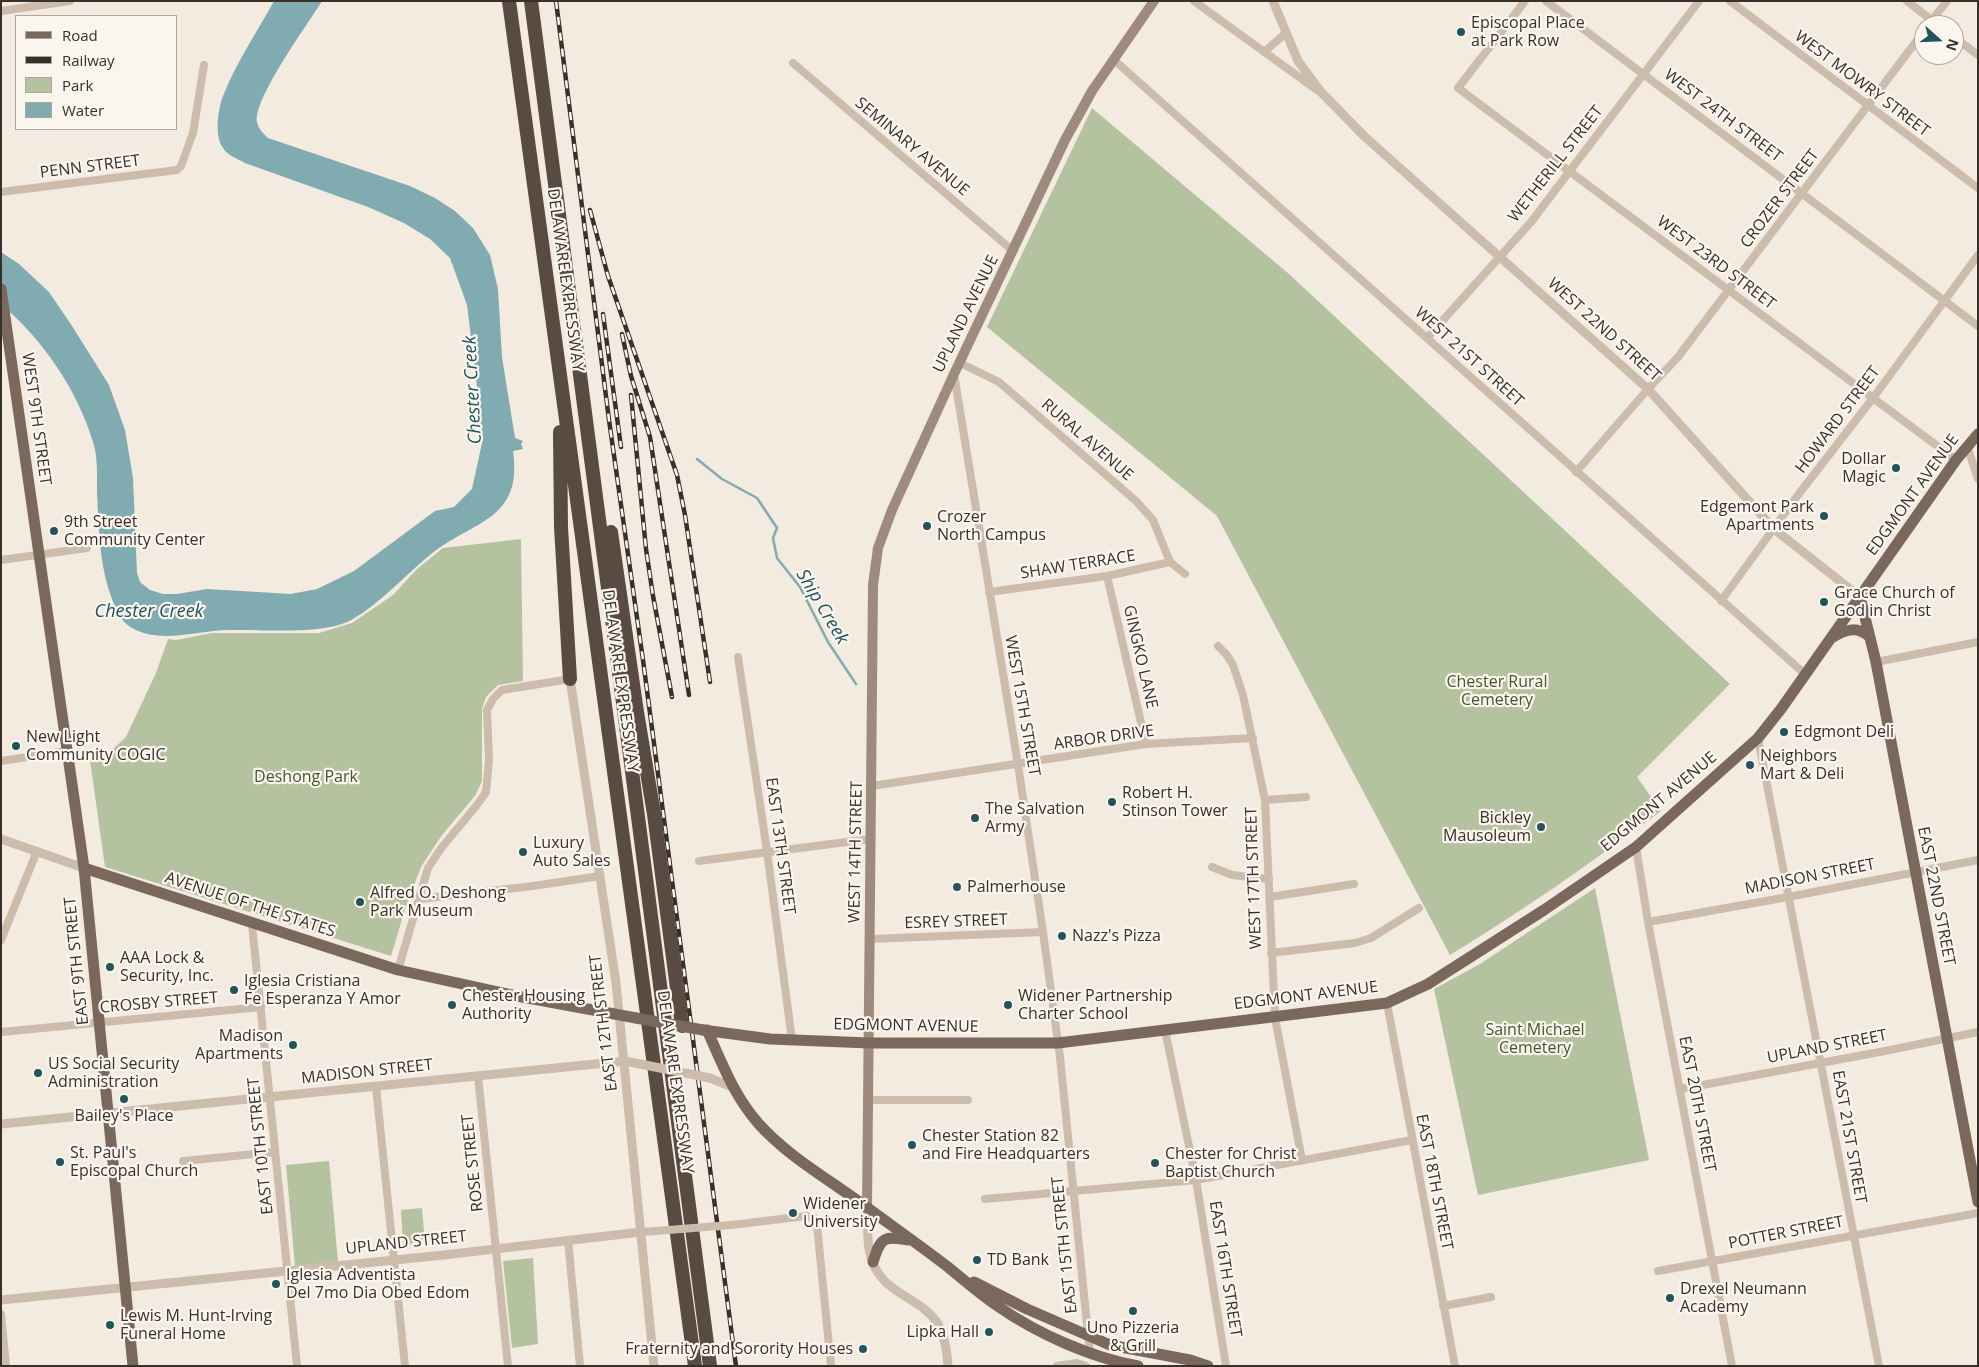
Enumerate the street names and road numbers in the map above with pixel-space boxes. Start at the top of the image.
street label: WEST MOWRY STREET [1791,27,1933,141]
street label: WEST 24TH STREET [1660,65,1786,167]
street label: SEMINARY AVENUE [851,94,973,200]
street label: WETHERILL STREET [1505,102,1607,226]
street label: CROZER STREET [1737,146,1823,252]
street label: PENN STREET [39,151,141,183]
street label: DELAWARE EXPRESSWAY [543,187,587,373]
street label: WEST 23RD STREET [1653,212,1779,314]
street label: UPLAND AVENUE [929,252,1003,376]
street label: WEST 22ND STREET [1543,274,1665,386]
street label: WEST 21ST STREET [1411,303,1527,411]
street label: WEST 9TH STREET [17,352,55,486]
street label: HOWARD STREET [1792,363,1884,477]
street label: RURAL AVENUE [1037,395,1137,485]
street label: EDGMONT AVENUE [1863,431,1963,559]
street label: SHAW TERRACE [1019,546,1137,584]
street label: DELAWARE EXPRESSWAY [598,588,642,774]
street label: GINGKO LANE [1119,603,1161,711]
street label: WEST 15TH STREET [1000,634,1044,778]
street label: ARBOR DRIVE [1053,721,1155,755]
street label: EDGMONT AVENUE [1597,748,1721,856]
street label: EAST 13TH STREET [761,776,799,916]
street label: WEST 14TH STREET [845,781,867,923]
street label: WEST 17TH STREET [1242,806,1266,950]
street label: EAST 22ND STREET [1913,825,1959,967]
street label: MADISON STREET [1743,855,1877,899]
street label: AVENUE OF THE STATES [162,868,338,942]
street label: EAST 9TH STREET [61,896,93,1026]
street label: ESREY STREET [904,911,1008,933]
street label: EAST 12TH STREET [586,953,622,1093]
street label: EDGMONT AVENUE [1233,978,1379,1014]
street label: CROSBY STREET [99,988,219,1018]
street label: DELAWARE EXPRESSWAY [653,989,697,1175]
street label: EDGMONT AVENUE [833,1015,979,1037]
street label: UPLAND STREET [1765,1026,1889,1068]
street label: EAST 20TH STREET [1674,1035,1720,1173]
street label: MADISON STREET [300,1056,434,1088]
street label: EAST 21ST STREET [1828,1069,1870,1205]
street label: EAST 10TH STREET [244,1076,278,1216]
street label: ROSE STREET [458,1113,488,1213]
street label: EAST 18TH STREET [1411,1113,1457,1251]
street label: EAST 15TH STREET [1048,1175,1082,1315]
street label: EAST 16TH STREET [1205,1199,1245,1339]
street label: POTTER STREET [1727,1212,1845,1254]
street label: UPLAND STREET [345,1227,467,1259]

